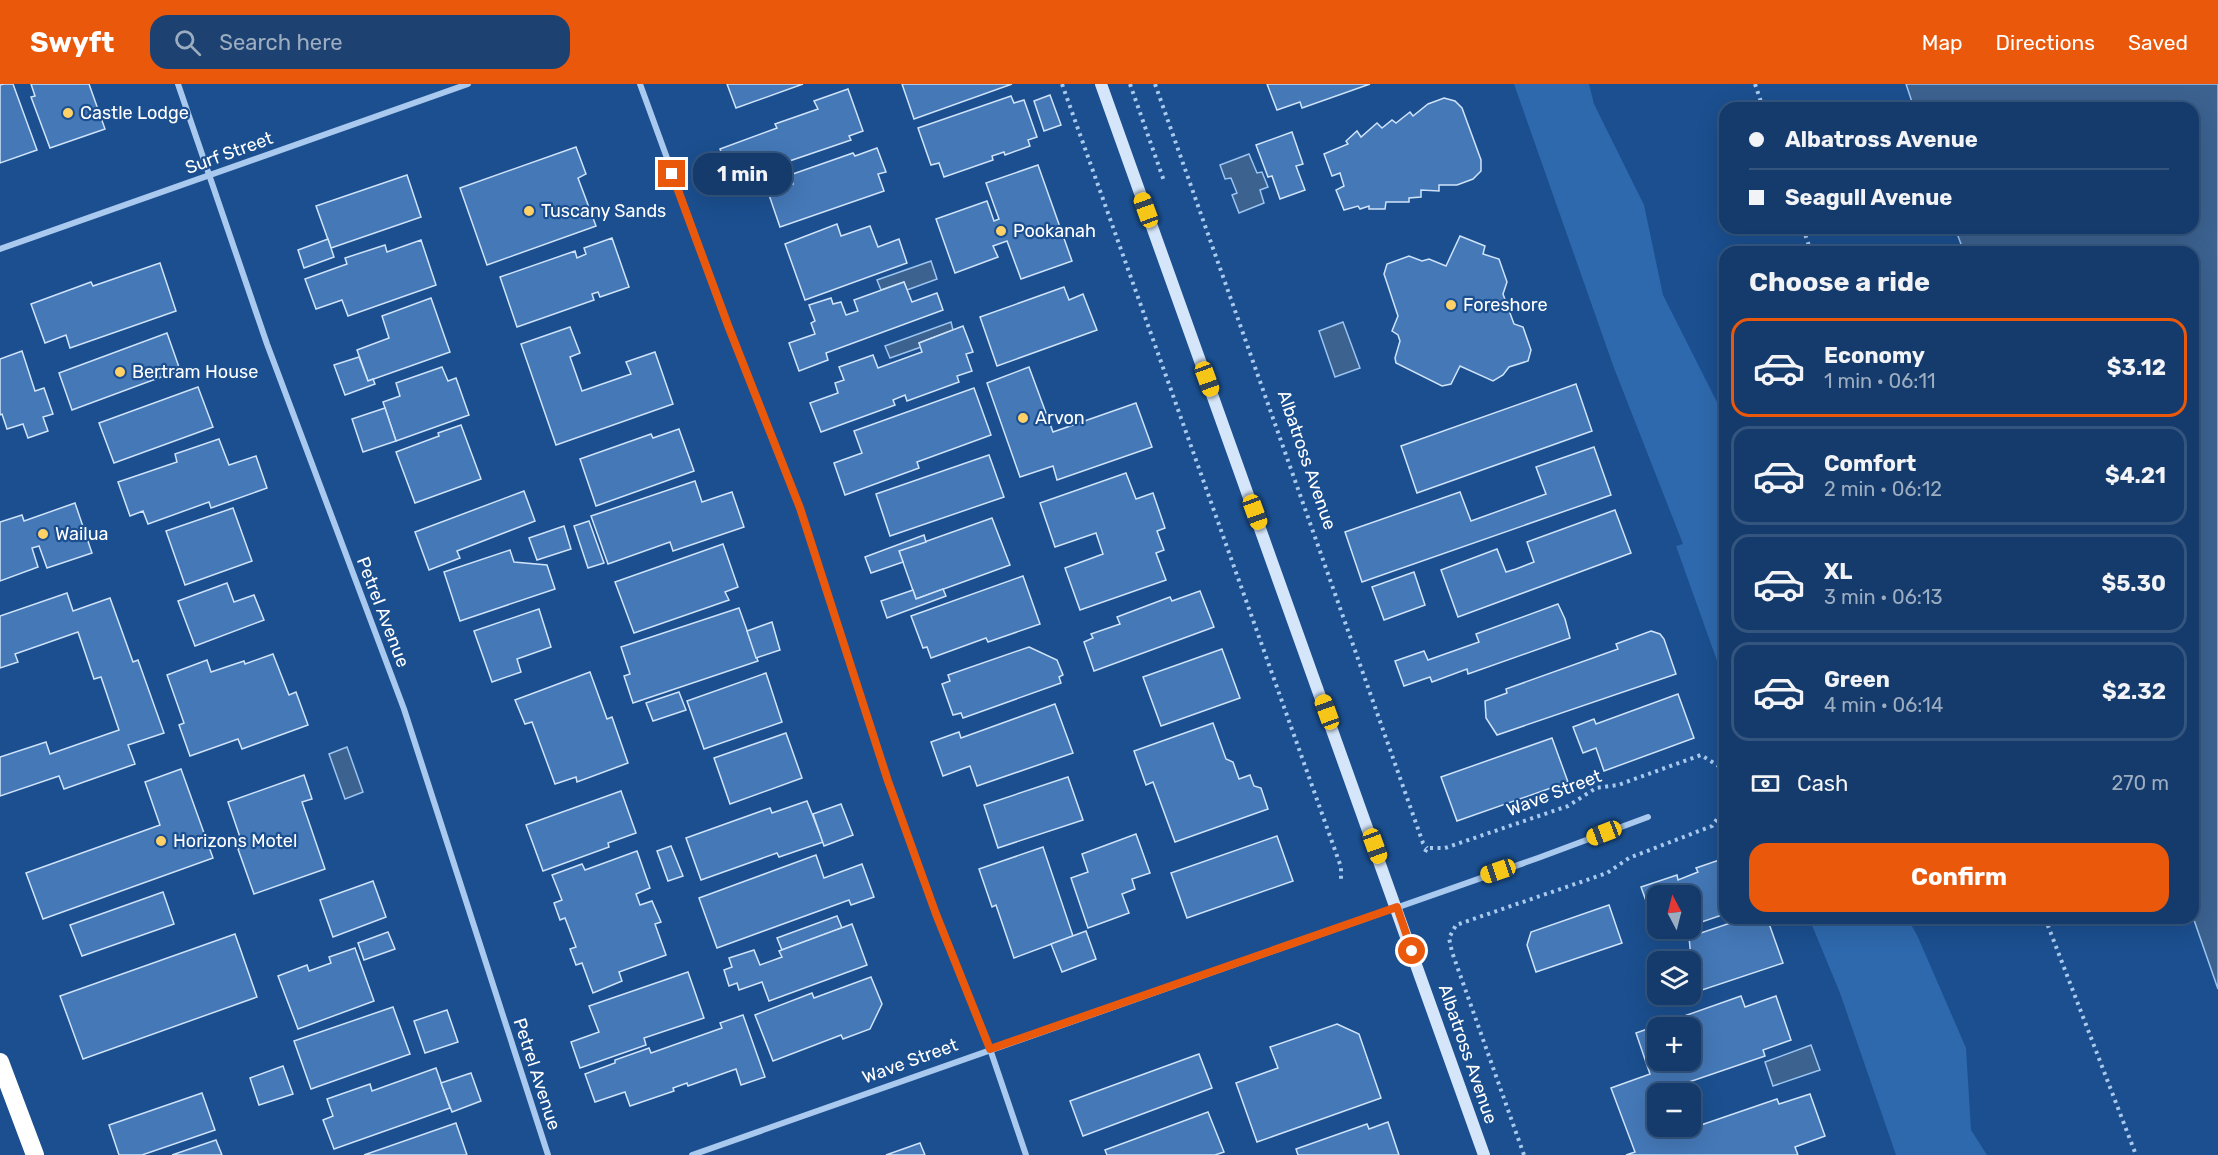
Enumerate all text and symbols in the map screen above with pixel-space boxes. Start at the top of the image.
search box [150,15,570,69]
text: Swyft [30,26,114,59]
icon: search [171,26,204,59]
text: Search here [219,29,343,56]
text: Map [1922,30,1963,55]
text: Directions [1996,30,2095,55]
text: Saved [2128,30,2188,55]
place label: Castle Lodge [80,102,189,124]
marker: Castle Lodge [61,106,75,120]
text: Albatross Avenue [1785,126,1978,153]
street label: Surf Street [182,127,276,179]
callout: 1 min [693,153,792,195]
route end [658,160,685,187]
text: 1 min [717,162,768,186]
text: Seagull Avenue [1785,184,1952,211]
car [1131,190,1161,230]
place label: Tuscany Sands [541,200,666,222]
marker: Tuscany Sands [522,204,536,218]
place label: Pookanah [1013,220,1096,242]
marker: Pookanah [994,224,1008,238]
text: Choose a ride [1749,266,1930,298]
place label: Foreshore [1463,294,1548,316]
marker: Foreshore [1444,298,1458,312]
icon: car [1752,341,1806,395]
text: Economy [1824,342,1925,369]
text: $3.12 [2107,354,2166,381]
car [1192,359,1222,399]
place label: Bertram House [132,361,258,383]
marker: Bertram House [113,365,127,379]
text: 1 min · 06:11 [1824,369,1936,393]
street label: Albatross Avenue [1273,387,1341,533]
place label: Arvon [1035,407,1085,429]
marker: Arvon [1016,411,1030,425]
icon: car [1752,449,1806,503]
text: Comfort [1824,450,1916,477]
text: $4.21 [2105,462,2166,489]
text: 2 min · 06:12 [1824,477,1942,501]
car [1240,492,1270,532]
place label: Wailua [55,523,108,545]
marker: Wailua [36,527,50,541]
street label: Petrel Avenue [352,554,414,670]
icon: car [1752,557,1806,611]
text: XL [1824,558,1852,585]
text: $5.30 [2101,570,2166,597]
text: 3 min · 06:13 [1824,585,1943,609]
icon: car [1752,665,1806,719]
text: Green [1824,666,1890,693]
text: $2.32 [2102,678,2166,705]
car [1312,692,1342,732]
text: 4 min · 06:14 [1824,693,1943,717]
street label: Wave Street [1503,765,1605,821]
icon: cash [1749,767,1782,800]
text: Cash [1797,770,1848,797]
text: 270 m [2112,771,2169,795]
car [1584,818,1624,848]
car [1360,826,1390,866]
place label: Horizons Motel [173,830,297,852]
marker: Horizons Motel [154,834,168,848]
button: Confirm [1749,843,2169,912]
car [1478,857,1518,885]
north arrow [1647,885,1701,939]
map controls [1647,885,1701,1137]
route start [1398,937,1425,964]
button: layers [1647,951,1701,1005]
street label: Albatross Avenue [1434,981,1502,1127]
street label: Petrel Avenue [509,1015,565,1133]
button: + [1647,1017,1701,1071]
street label: Wave Street [859,1034,961,1088]
button: − [1647,1083,1701,1137]

